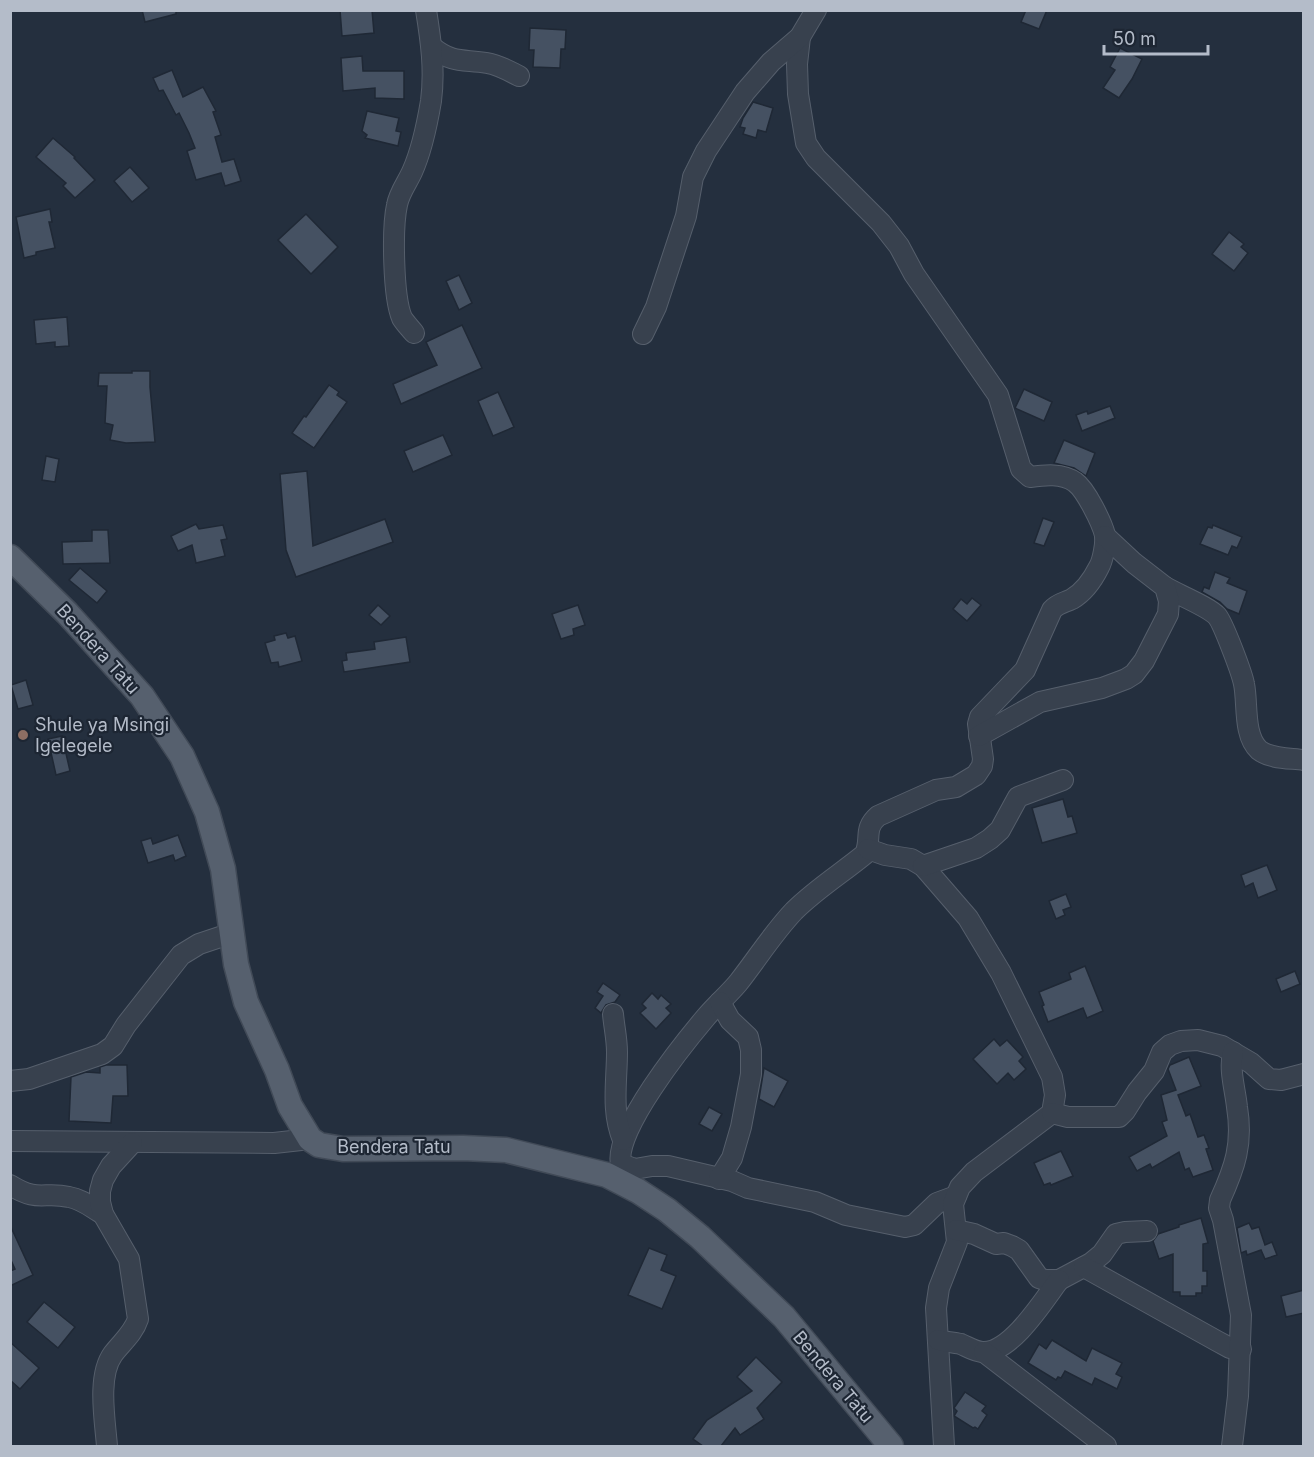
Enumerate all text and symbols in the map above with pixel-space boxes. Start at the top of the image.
scale bar [1104,18,1208,56]
text: 50 m [1113,28,1156,49]
street label: Bendera Tatu [53,600,144,698]
place label: Shule ya Msingi Igelegele [35,714,169,756]
marker: Shule ya Msingi Igelegele [16,728,30,742]
street label: Bendera Tatu [337,1136,451,1157]
street label: Bendera Tatu [789,1327,878,1427]

